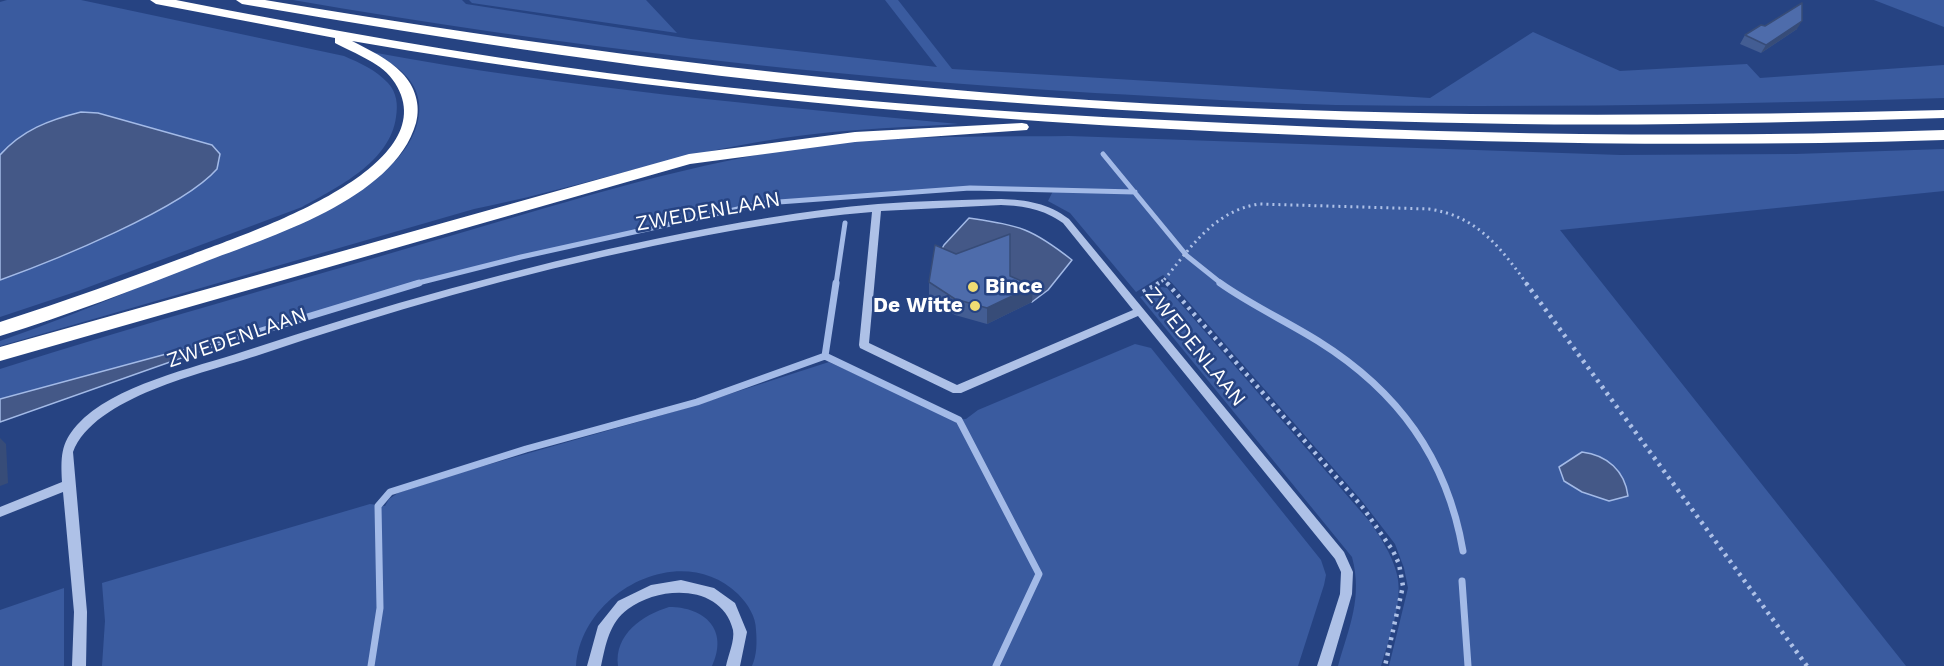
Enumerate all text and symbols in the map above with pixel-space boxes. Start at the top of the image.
street label: ZWEDENLAAN [634,187,782,237]
place label: Bince [985,274,1043,300]
marker: Bince [966,280,980,294]
street label: ZWEDENLAAN [1139,282,1251,412]
place label: De Witte [873,293,963,319]
marker: De Witte [968,299,982,313]
street label: ZWEDENLAAN [164,302,310,374]

